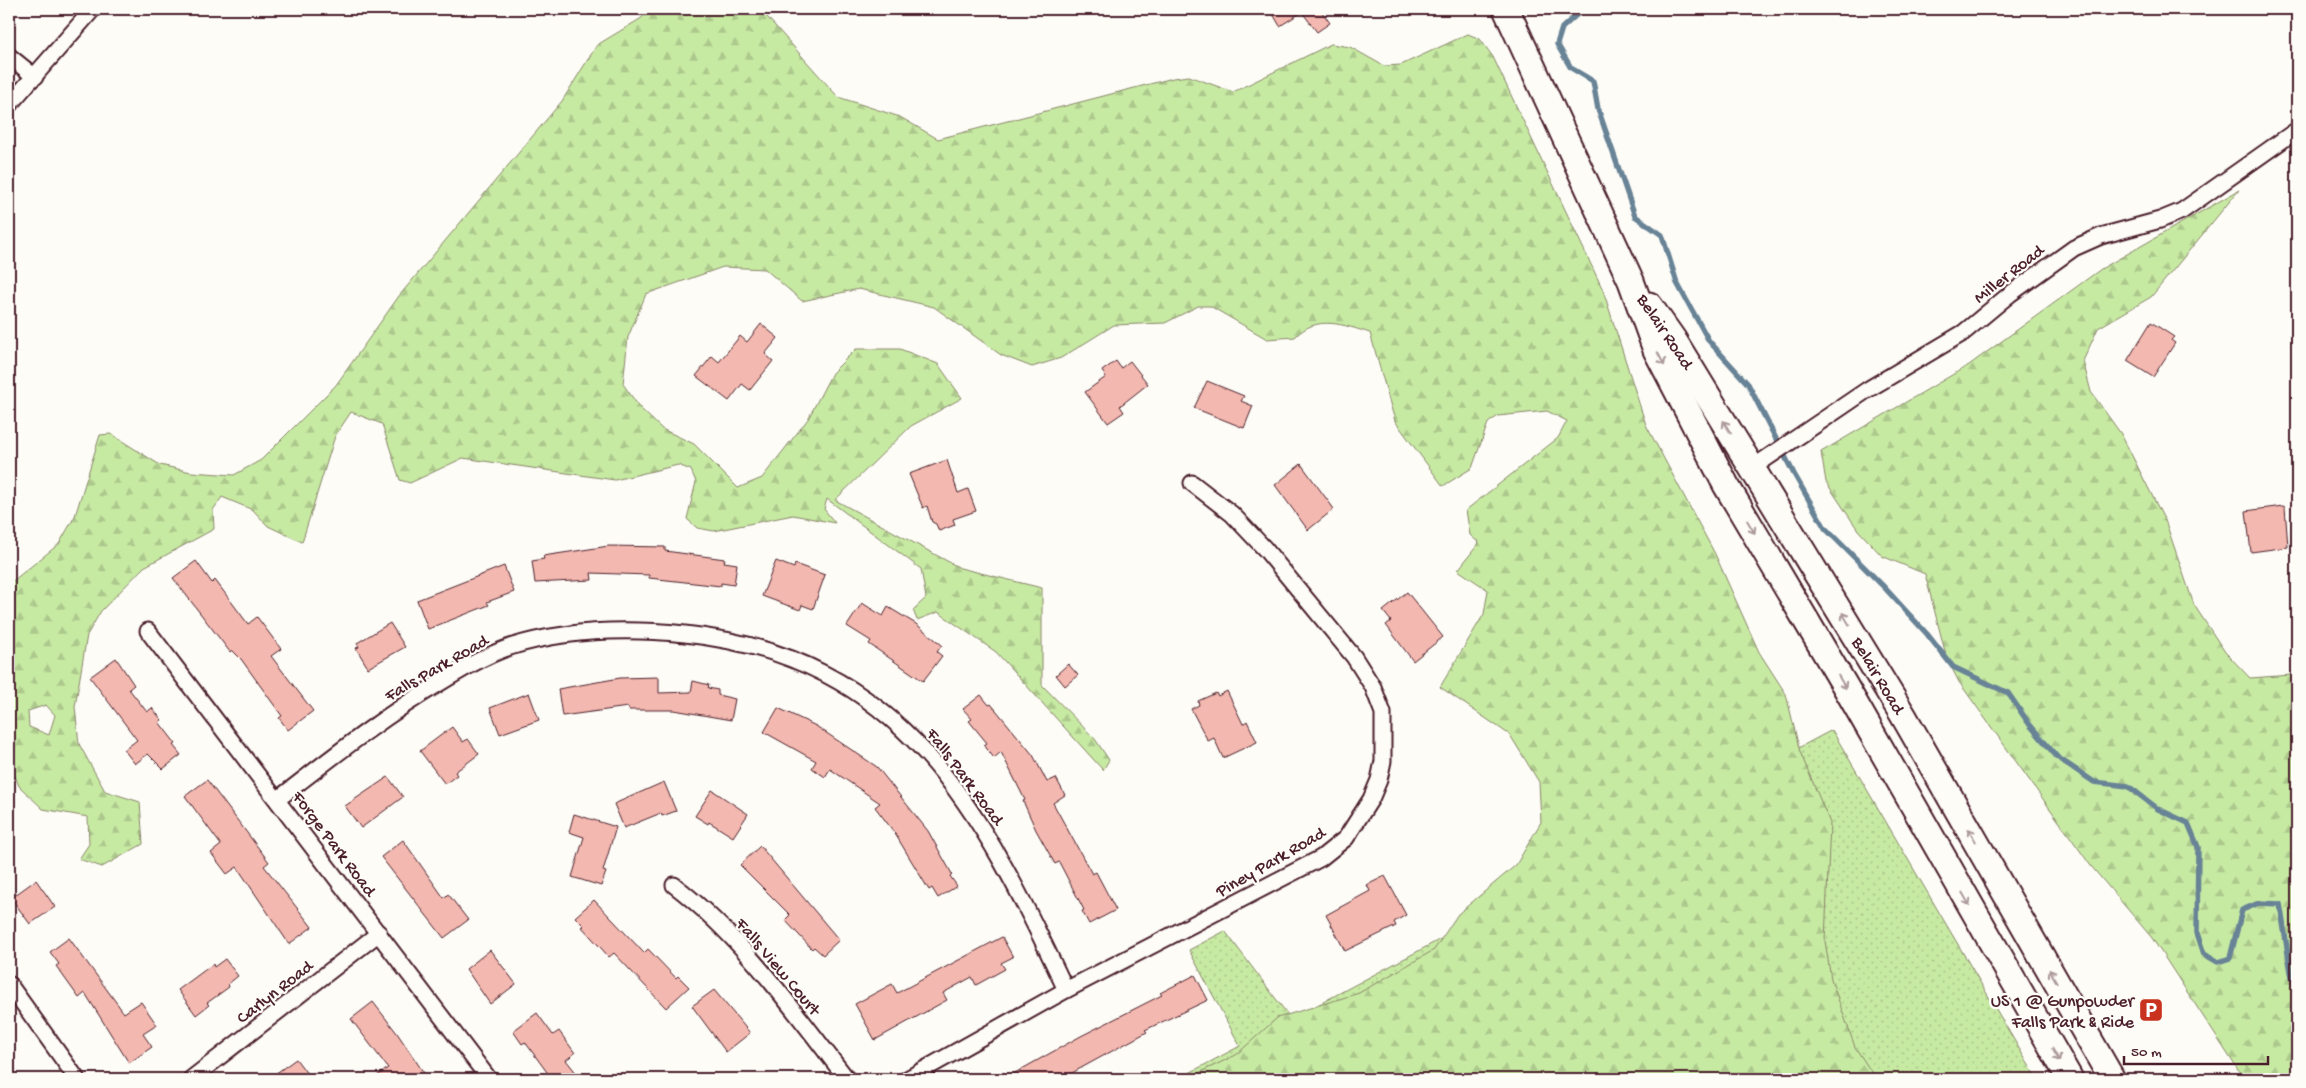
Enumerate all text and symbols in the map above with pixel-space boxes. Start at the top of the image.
street label: Miller Road [1970,240,2050,309]
street label: Belair Road [1631,290,1698,375]
one-way arrow [1657,351,1666,366]
one-way arrow [1721,420,1731,434]
one-way arrow [1747,519,1757,533]
one-way arrow [1840,613,1850,627]
street label: Falls Park Road [381,630,494,708]
street label: Belair Road [1845,633,1909,720]
one-way arrow [1838,675,1848,689]
street label: Falls Park Road [920,724,1008,831]
street label: Forge Park Road [286,787,380,903]
street label: Piney Park Road [1212,823,1331,903]
one-way arrow [1967,828,1977,843]
one-way arrow [1961,892,1971,906]
street label: Falls View Court [730,914,825,1022]
street label: Carlyn Road [233,956,319,1029]
one-way arrow [2048,969,2057,984]
place label: US 1 @ Gunpowder Falls Park & Ride [1991,992,2136,1034]
parking icon: US 1 @ Gunpowder Falls Park & Ride [2138,997,2164,1023]
scale bar [2124,1033,2267,1065]
text: 50 m [2131,1044,2162,1062]
one-way arrow [2051,1048,2061,1062]

